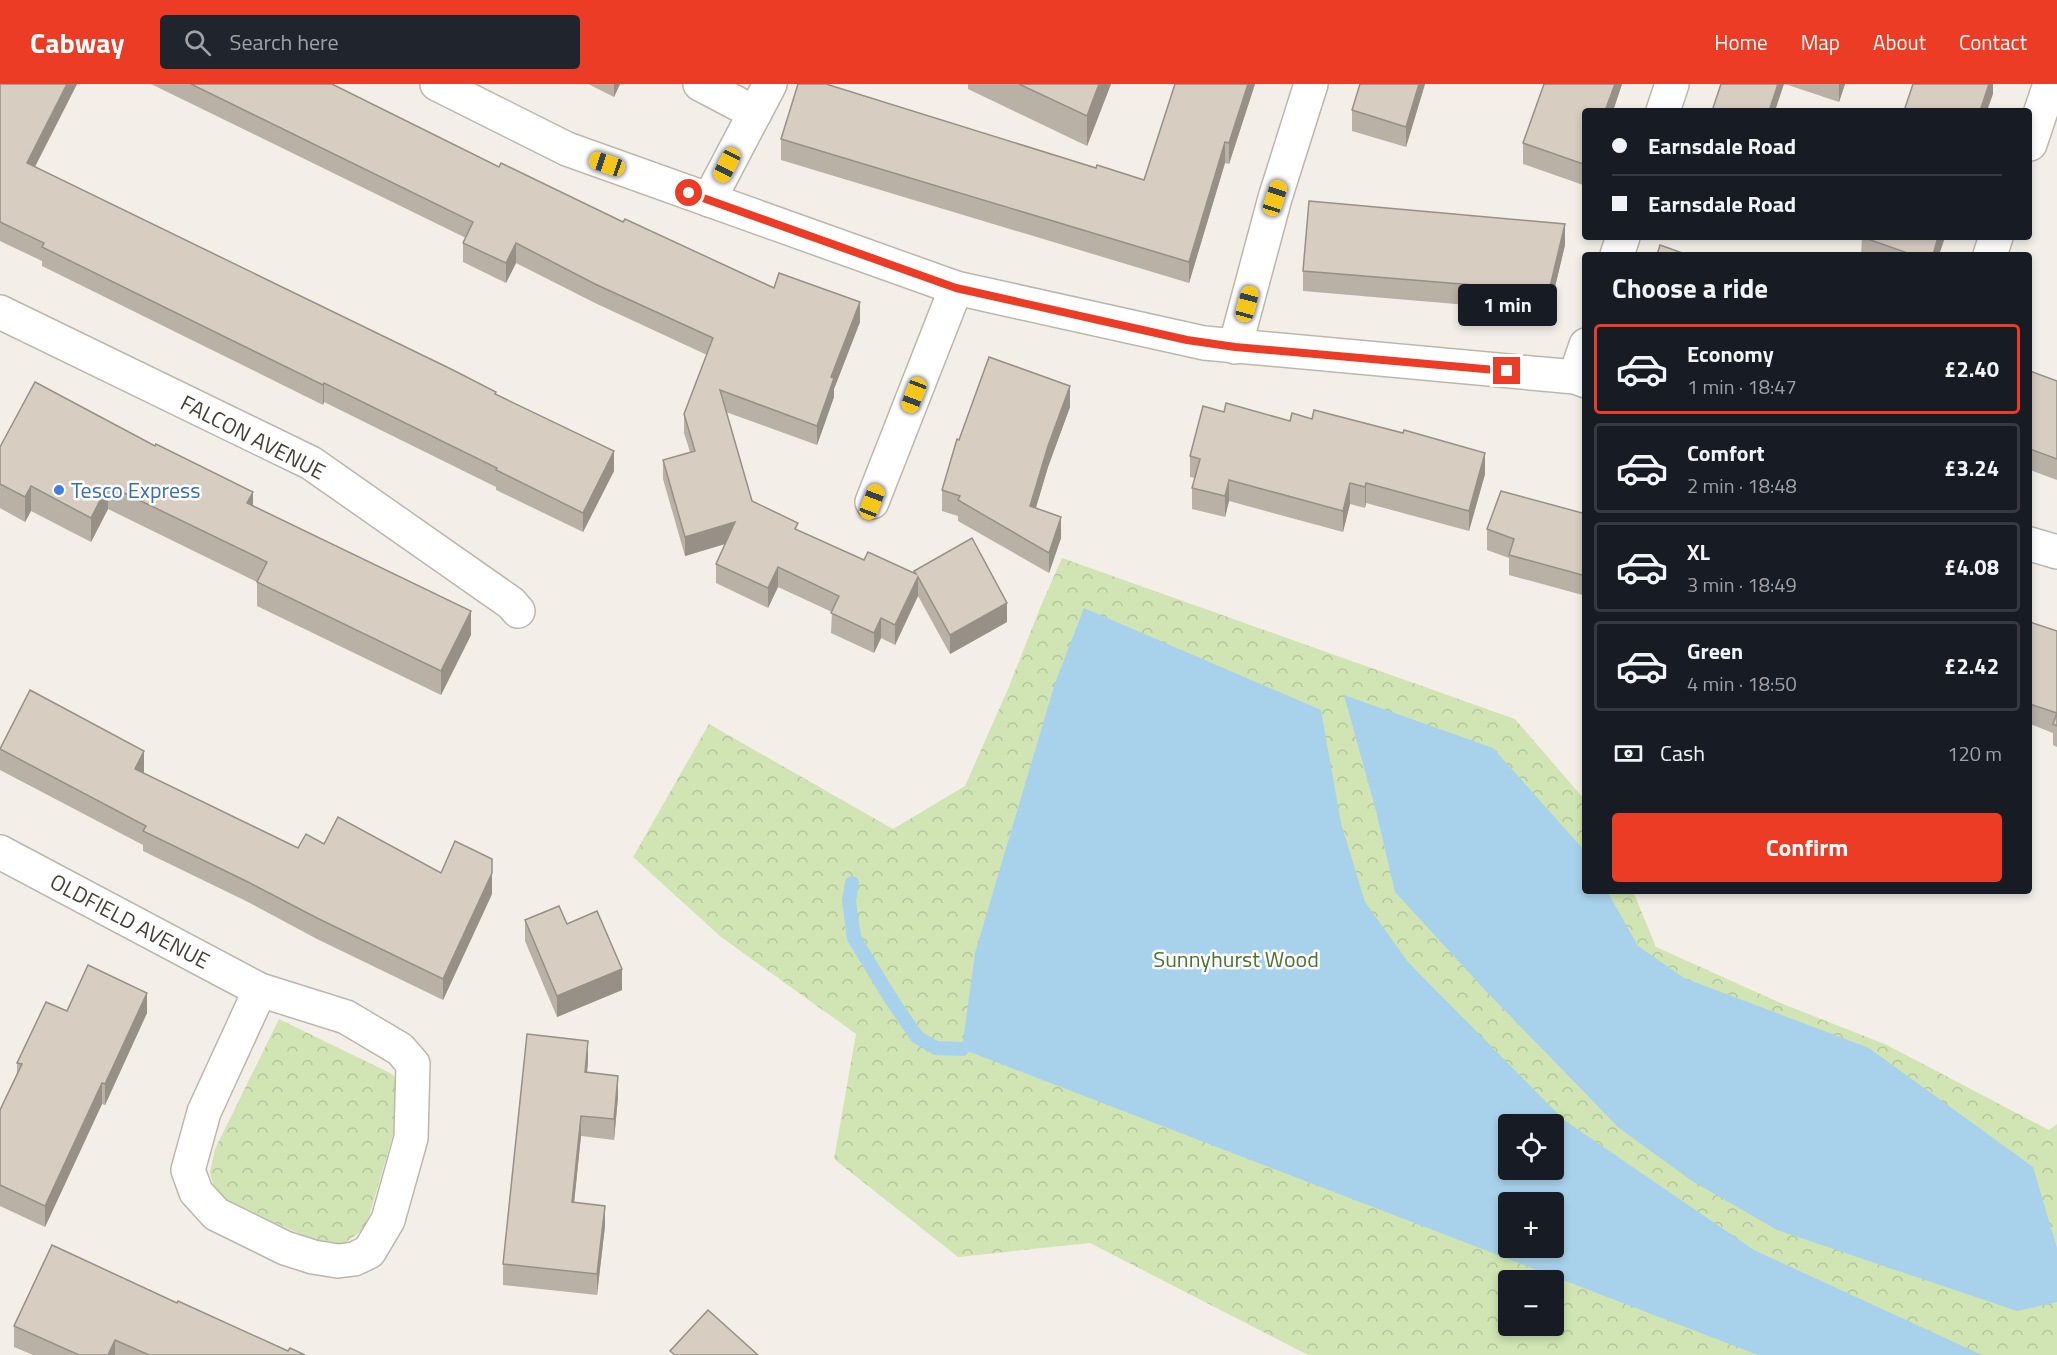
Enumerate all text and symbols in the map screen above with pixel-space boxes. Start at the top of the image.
search box [160,15,580,69]
text: Cabway [30,21,124,64]
text: Search here [229,25,339,59]
icon: search [181,26,214,59]
text: Home [1714,26,1768,58]
text: Map [1801,26,1840,58]
text: About [1873,26,1926,58]
text: Contact [1959,26,2027,58]
text: Earnsdale Road [1648,129,1796,163]
car [711,145,743,185]
car [587,150,627,178]
car [1261,178,1289,218]
route start [675,179,702,206]
text: Earnsdale Road [1648,187,1796,221]
text: Choose a ride [1612,267,1768,308]
car [1234,284,1260,324]
callout: 1 min [1458,284,1556,326]
text: 1 min [1483,289,1532,320]
text: Economy [1687,337,1774,371]
icon: car [1615,342,1669,396]
text: £2.40 [1944,352,1999,386]
route end [1493,357,1520,384]
text: 1 min · 18:47 [1687,371,1797,402]
car [899,375,929,415]
street label: FALCON AVENUE [175,386,331,488]
text: Comfort [1687,436,1765,470]
icon: car [1615,441,1669,495]
text: £3.24 [1944,451,1999,485]
text: 2 min · 18:48 [1687,470,1797,501]
place label: Tesco Express [71,473,201,507]
car [857,482,887,522]
marker: Tesco Express [52,483,66,497]
text: XL [1687,535,1710,569]
icon: car [1615,540,1669,594]
text: £4.08 [1944,550,1999,584]
text: 3 min · 18:49 [1687,569,1797,600]
text: Green [1687,634,1743,668]
icon: car [1615,639,1669,693]
text: £2.42 [1944,649,1999,683]
text: 4 min · 18:50 [1687,668,1797,699]
text: Cash [1660,736,1705,770]
icon: cash [1612,737,1645,770]
text: 120 m [1947,738,2002,769]
button: Confirm [1612,813,2002,882]
street label: OLDFIELD AVENUE [44,865,216,977]
park label: Sunnyhurst Wood [1153,942,1319,976]
map controls [1498,1114,1564,1336]
button: locate [1498,1114,1564,1180]
button: + [1498,1192,1564,1258]
button: − [1498,1270,1564,1336]

